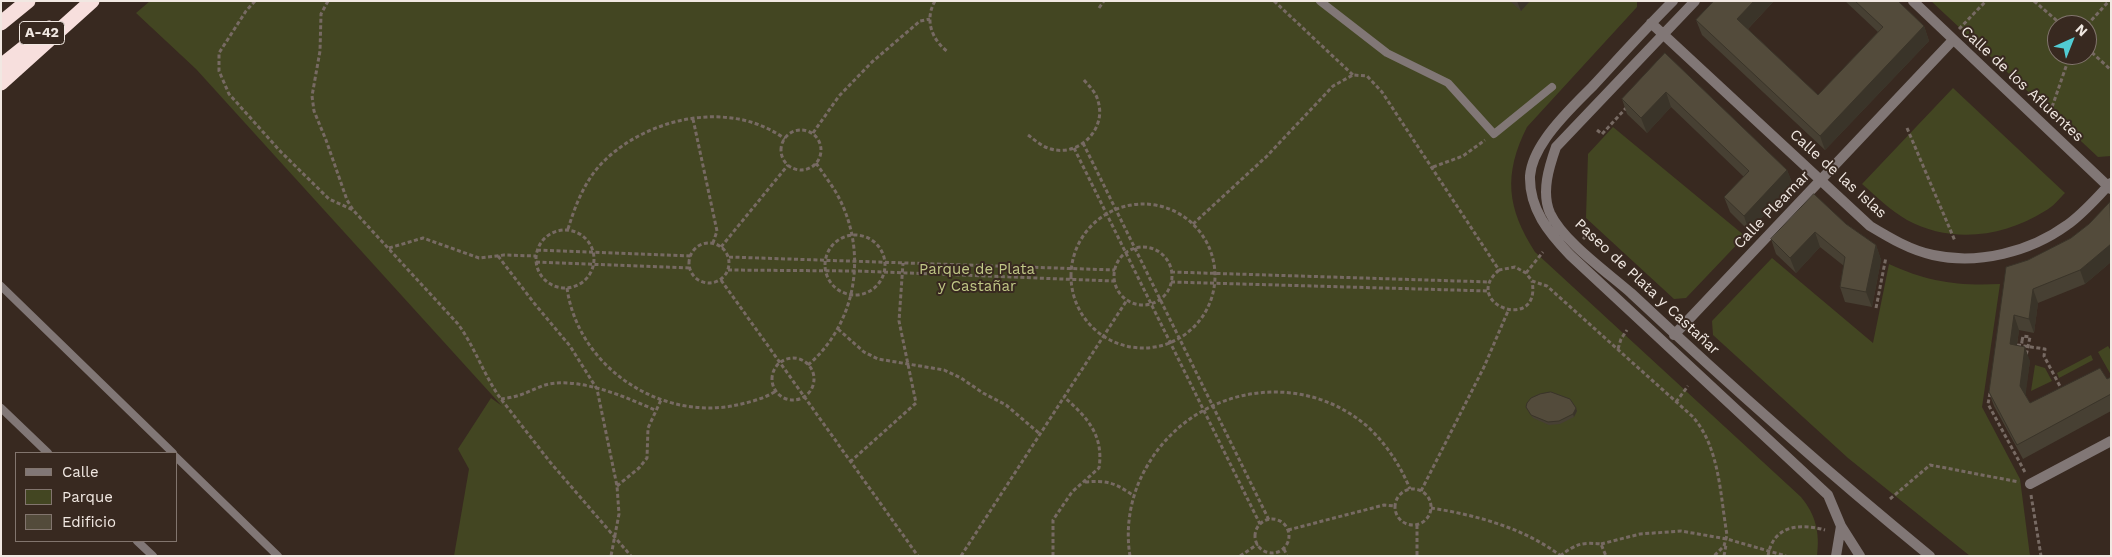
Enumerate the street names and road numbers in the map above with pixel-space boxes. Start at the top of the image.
road number: A-42 [20,22,64,44]
street label: Calle de los Afluentes [1957,22,2087,146]
street label: Calle de las Islas [1786,126,1890,222]
street label: Calle Pleamar [1730,167,1814,253]
street label: Paseo de Plata y Castañar [1571,215,1723,359]

